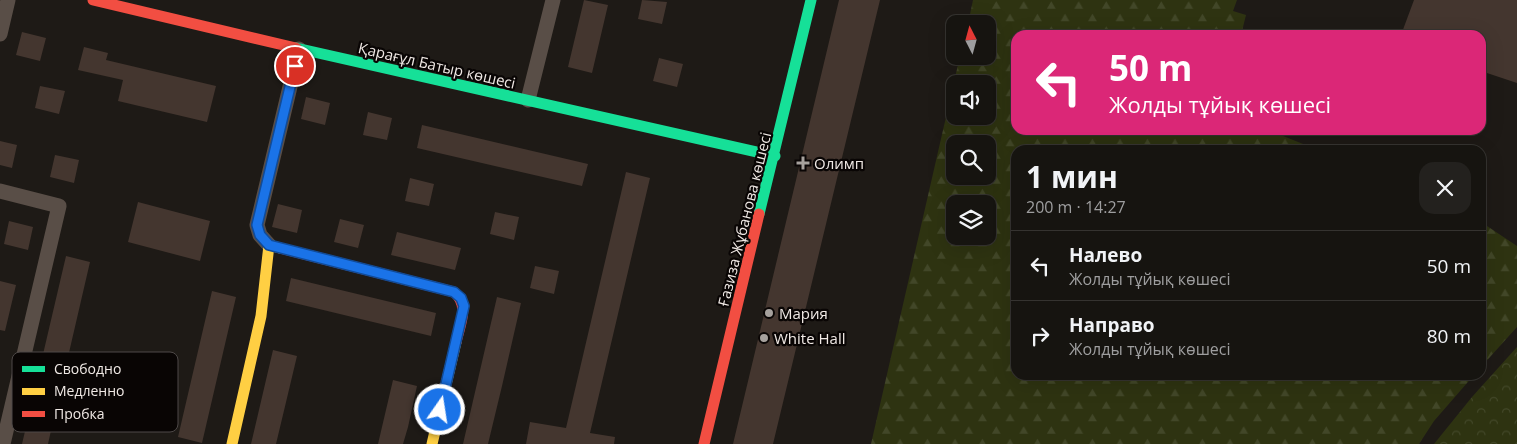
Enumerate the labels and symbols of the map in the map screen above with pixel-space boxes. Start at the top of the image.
north arrow [946,15,996,65]
street label: Қарағұл Батыр көшесі [356,37,518,93]
pin [274,45,316,87]
street label: Ғазиза Жұбанова көшесі [713,130,775,308]
place label: Олимп [814,153,864,173]
marker: Олимп [796,156,810,170]
place label: Мария [779,303,828,323]
marker: Мария [763,307,775,319]
place label: White Hall [774,328,845,348]
marker: White Hall [758,332,770,344]
legend [12,352,178,432]
text: Свободно [54,359,121,378]
text: Медленно [54,381,125,400]
position arrow [413,383,465,435]
text: Пробка [54,404,105,423]

